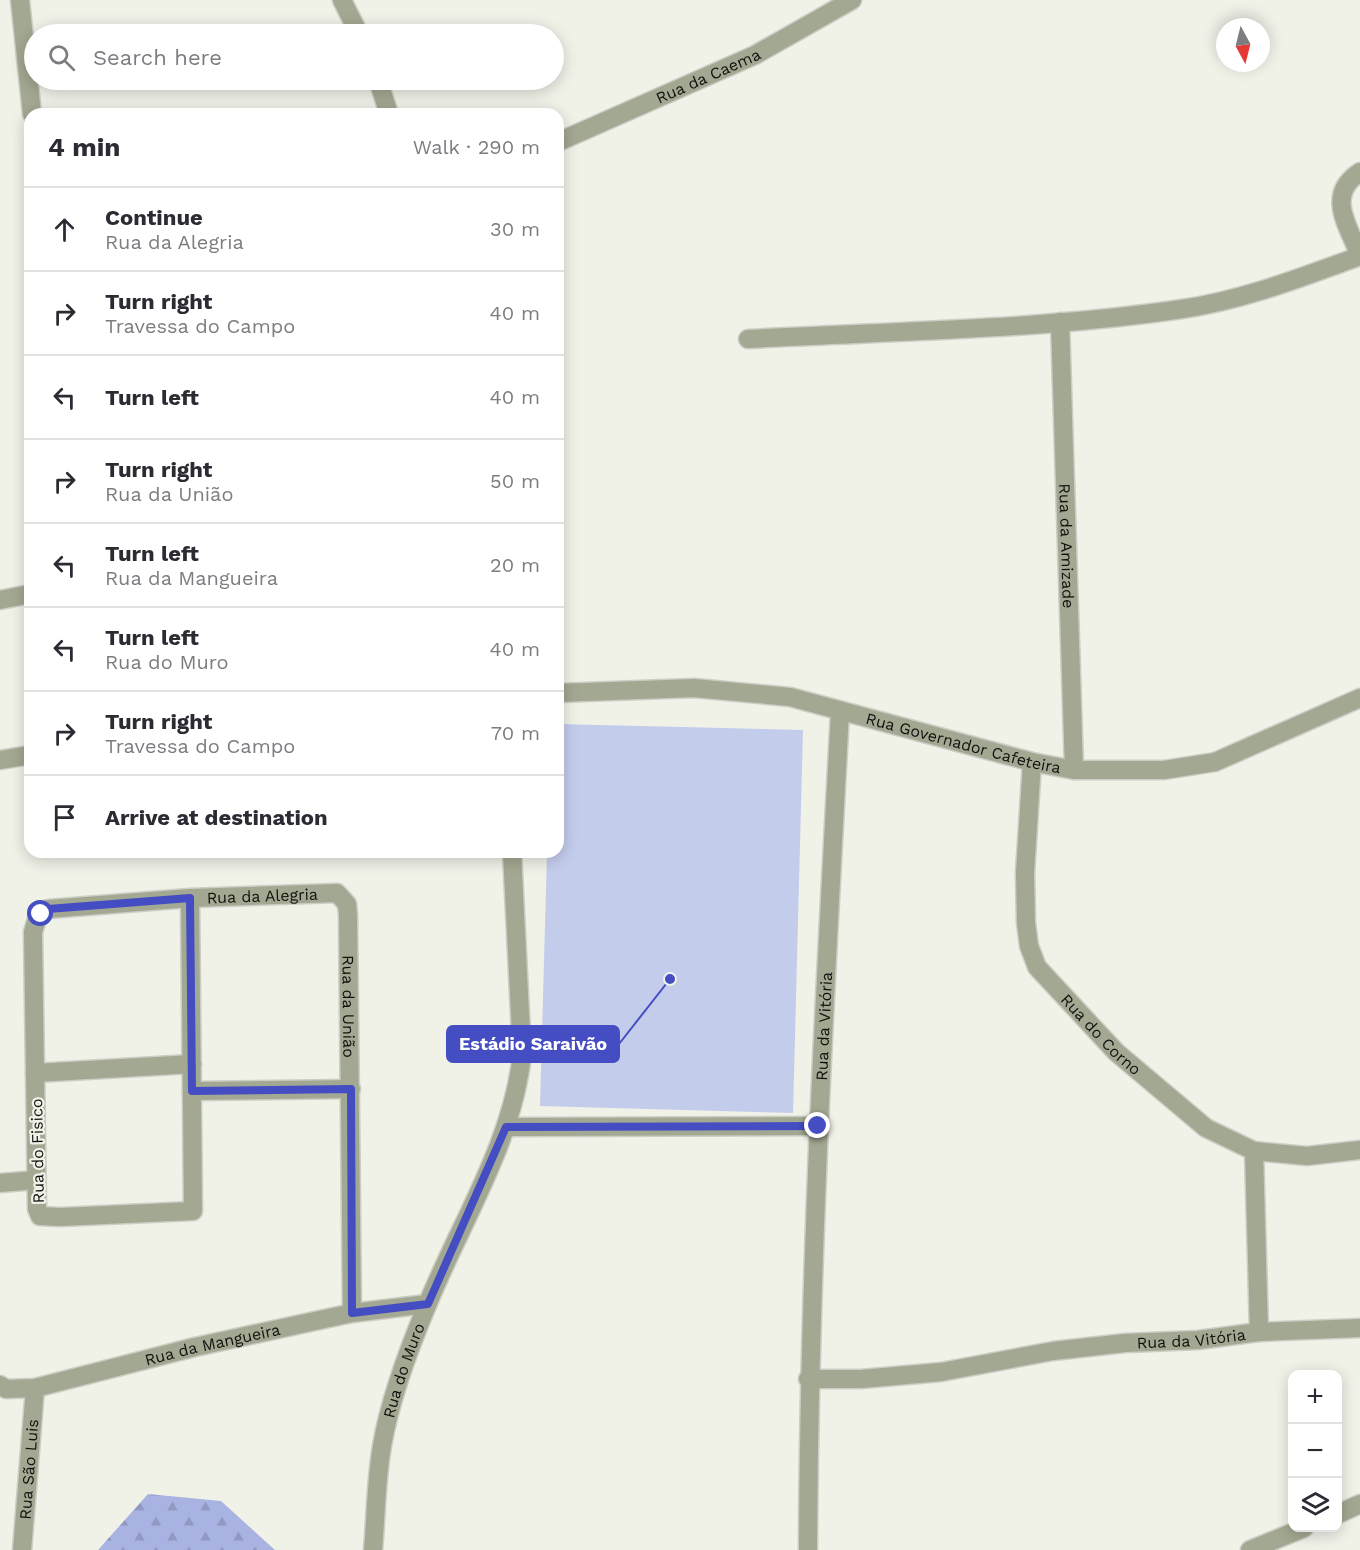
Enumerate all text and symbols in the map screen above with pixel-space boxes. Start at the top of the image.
north arrow [1216,18,1270,72]
search box [24,24,564,90]
icon: search [45,41,78,74]
text: Search here [93,45,222,70]
street label: Rua da Caema [653,45,764,108]
text: 4 min [48,132,120,162]
text: Walk · 290 m [413,135,540,159]
text: Continue [105,205,203,230]
icon: ahead [48,213,81,246]
text: 30 m [490,217,540,241]
text: Rua da Alegria [105,230,244,254]
text: Turn right [105,289,212,314]
icon: right [48,297,81,330]
text: 40 m [489,301,540,325]
text: Travessa do Campo [105,314,295,338]
icon: left [48,381,81,414]
text: Turn left [105,385,199,410]
text: 40 m [489,385,540,409]
text: Turn right [105,457,212,482]
icon: right [48,465,81,498]
text: 50 m [490,469,540,493]
text: Rua da União [105,482,233,506]
street label: Rua da Amizade [1055,483,1078,609]
text: Turn left [105,541,199,566]
icon: left [48,549,81,582]
text: 20 m [490,553,540,577]
text: Rua da Mangueira [105,566,278,590]
text: Turn left [105,625,199,650]
icon: left [48,633,81,666]
text: 40 m [489,637,540,661]
text: Rua do Muro [105,650,229,674]
text: Turn right [105,709,212,734]
street label: Rua Governador Cafeteira [864,709,1062,777]
icon: right [48,717,81,750]
text: 70 m [491,721,540,745]
text: Travessa do Campo [105,734,295,758]
icon: arrive [48,801,81,834]
text: Arrive at destination [105,805,328,830]
street label: Rua da Alegria [206,885,318,907]
route start [27,900,53,926]
street label: Rua da União [338,955,358,1058]
street label: Rua da Vitória [812,971,836,1081]
street label: Rua do Corno [1057,990,1145,1079]
callout: Estádio Saraivão [447,1026,619,1062]
text: Estádio Saraivão [459,1033,607,1054]
street label: Rua do Fisico [27,1098,48,1204]
route end [804,1112,830,1138]
street label: Rua da Mangueira [143,1320,282,1370]
street label: Rua do Muro [379,1320,429,1420]
street label: Rua da Vitória [1136,1325,1247,1353]
map controls [1288,1370,1342,1532]
button: + [1288,1370,1342,1424]
street label: Rua São Luis [15,1418,42,1520]
button: − [1288,1424,1342,1478]
button: layers [1288,1478,1342,1532]

